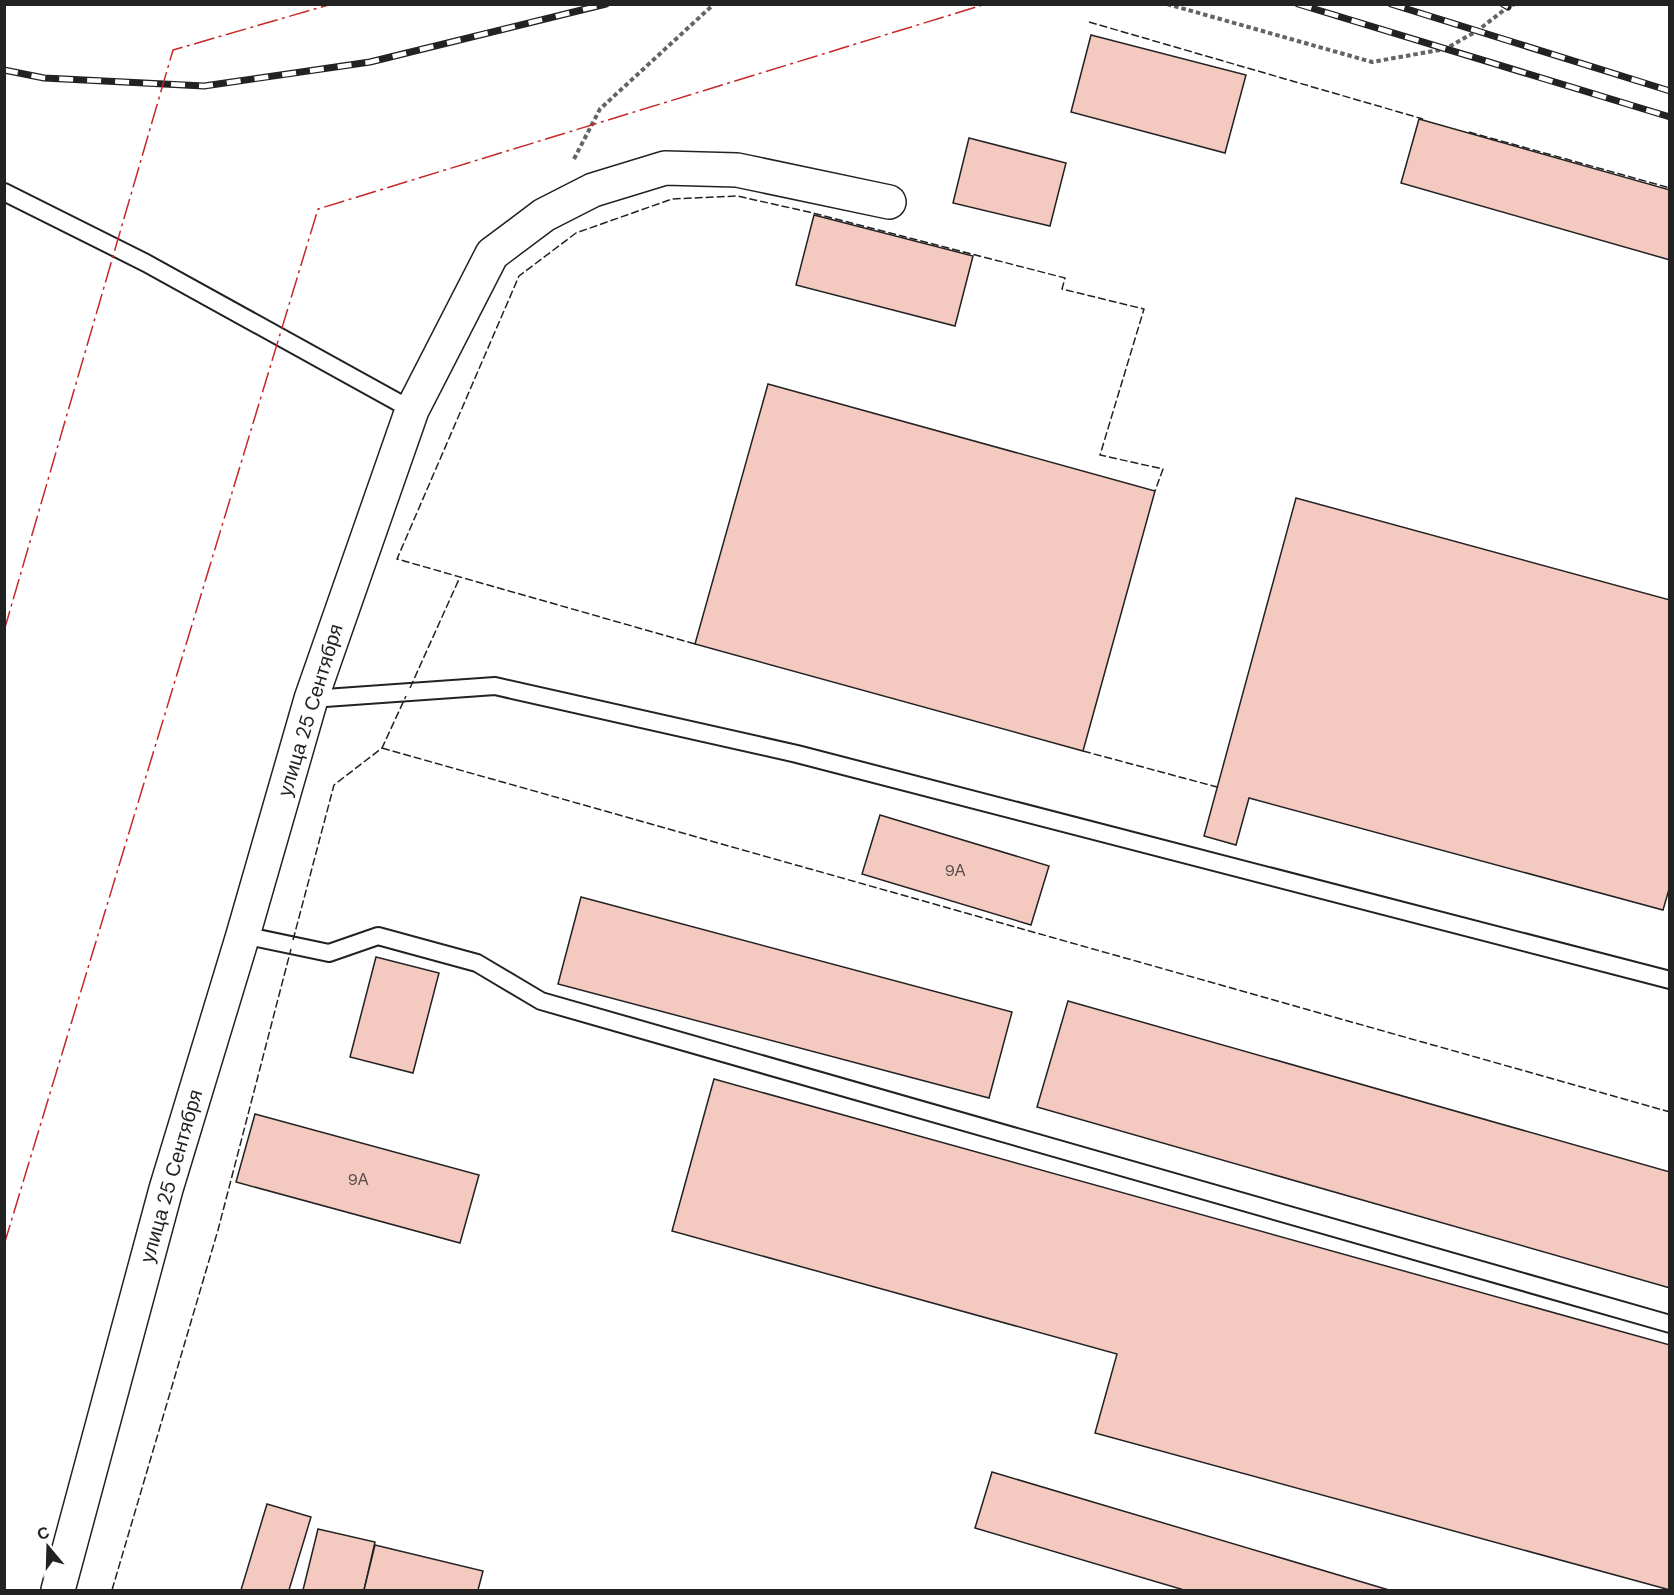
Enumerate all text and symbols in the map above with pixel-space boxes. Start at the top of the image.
street label: улица 25 Сентября [271,621,349,799]
house number: 9А [945,860,966,881]
street label: улица 25 Сентября [134,1086,208,1266]
house number: 9А [348,1169,369,1190]
north arrow [18,1517,78,1577]
text: С [34,1521,53,1545]

